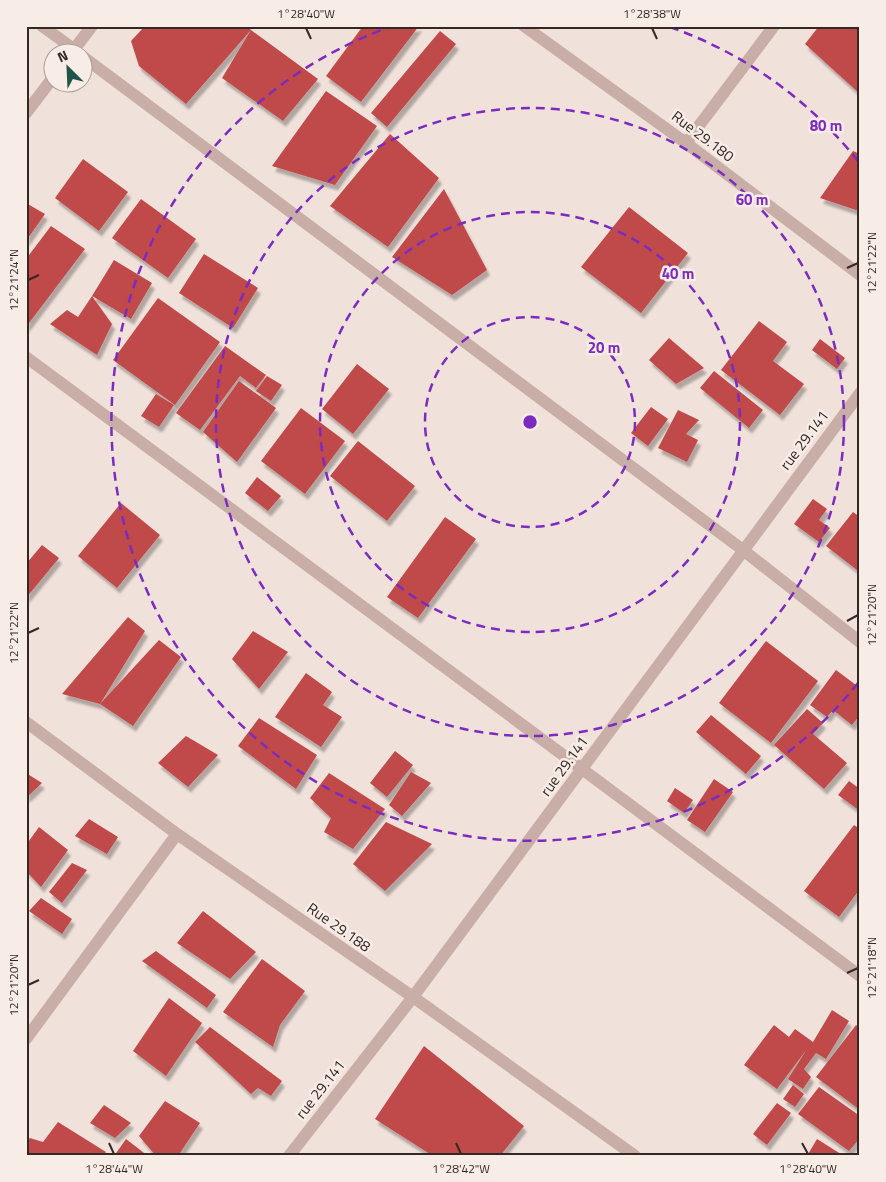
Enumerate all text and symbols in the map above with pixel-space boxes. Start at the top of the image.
text: 1°28'40"W [277,4,335,23]
text: 1°28'38"W [623,4,681,23]
north arrow [42,42,92,92]
text: N [54,44,71,67]
street label: Rue 29.180 [667,105,739,167]
text: 80 m [810,114,842,137]
text: 60 m [736,188,768,211]
text: 12°21'22"N [862,232,881,294]
text: 12°21'24"N [4,249,23,311]
text: 40 m [662,262,694,285]
text: 20 m [588,336,620,359]
street label: rue 29.141 [774,405,834,475]
centre of rings [521,413,539,431]
text: 12°21'20"N [862,584,881,646]
text: 12°21'22"N [4,602,23,664]
street label: rue 29.141 [534,731,594,801]
street label: Rue 29.188 [302,897,376,957]
text: 12°21'18"N [862,937,881,999]
text: 12°21'20"N [4,954,23,1016]
street label: rue 29.141 [290,1055,350,1123]
text: 1°28'44"W [85,1159,143,1178]
text: 1°28'42"W [432,1159,490,1178]
text: 1°28'40"W [779,1159,837,1178]

